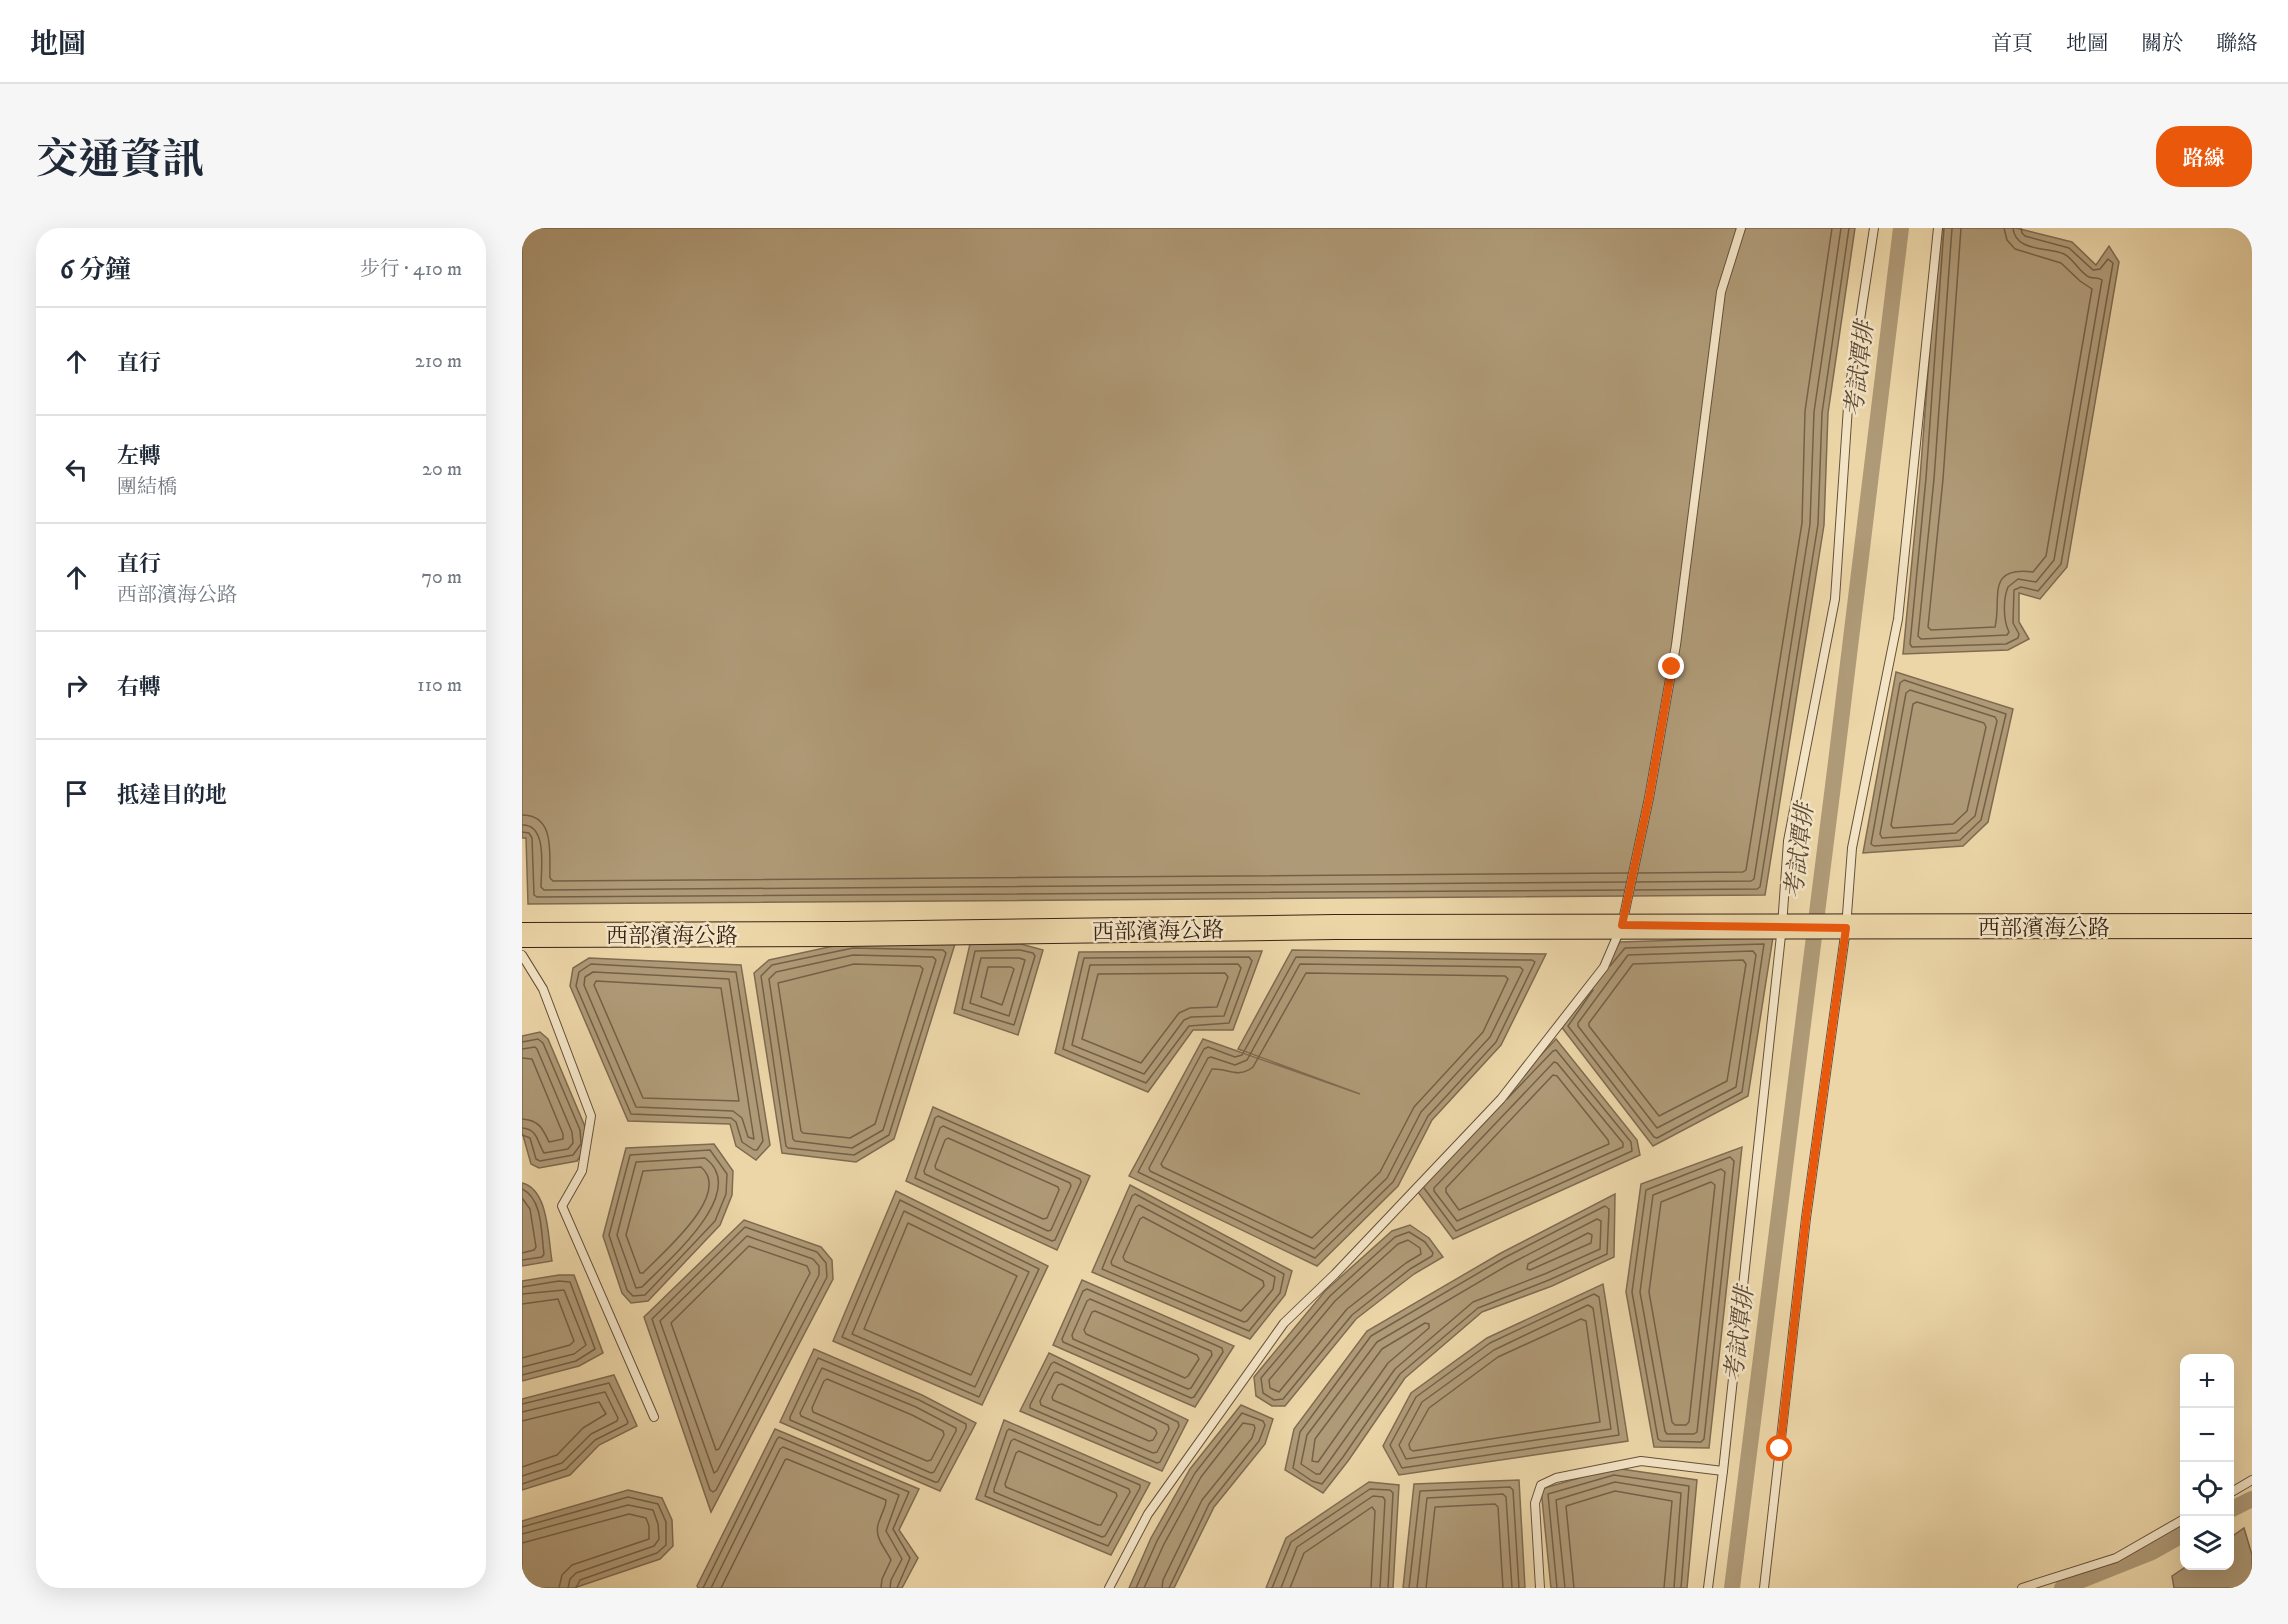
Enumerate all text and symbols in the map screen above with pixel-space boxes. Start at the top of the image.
text: 地圖 [30,27,86,62]
text: 首頁 [1991,31,2033,57]
text: 地圖 [2066,31,2108,57]
text: 關於 [2141,31,2183,57]
text: 聯絡 [2216,31,2258,57]
button: 路線 [2156,126,2252,187]
text: 交通資訊 [36,135,204,187]
text: 6 分鐘 [60,254,131,287]
text: 步行 · 410 m [360,257,462,282]
water label: 考試潭排 [1839,317,1881,419]
icon: ahead [60,345,93,378]
text: 210 m [415,349,462,374]
text: 直行 [117,350,161,377]
text: 左轉 [117,443,161,470]
icon: left [60,453,93,486]
text: 20 m [422,457,462,482]
text: 團結橋 [117,475,177,500]
text: 直行 [117,551,161,578]
icon: ahead [60,561,93,594]
text: 70 m [421,565,462,590]
text: 西部濱海公路 [117,583,237,608]
route end [1658,653,1684,679]
icon: right [60,669,93,702]
text: 110 m [417,673,462,698]
text: 右轉 [117,674,161,701]
icon: arrive [60,777,93,810]
text: 抵達目的地 [117,782,227,809]
water label: 考試潭排 [1779,799,1821,901]
street label: 西部濱海公路 [1978,915,2110,942]
street label: 西部濱海公路 [1092,917,1224,946]
street label: 西部濱海公路 [606,923,738,950]
water label: 考試潭排 [1719,1282,1761,1384]
map controls [2180,1354,2234,1570]
button: + [2180,1354,2234,1408]
button: − [2180,1408,2234,1462]
route start [1766,1435,1792,1461]
button: locate [2180,1462,2234,1516]
button: layers [2180,1516,2234,1570]

